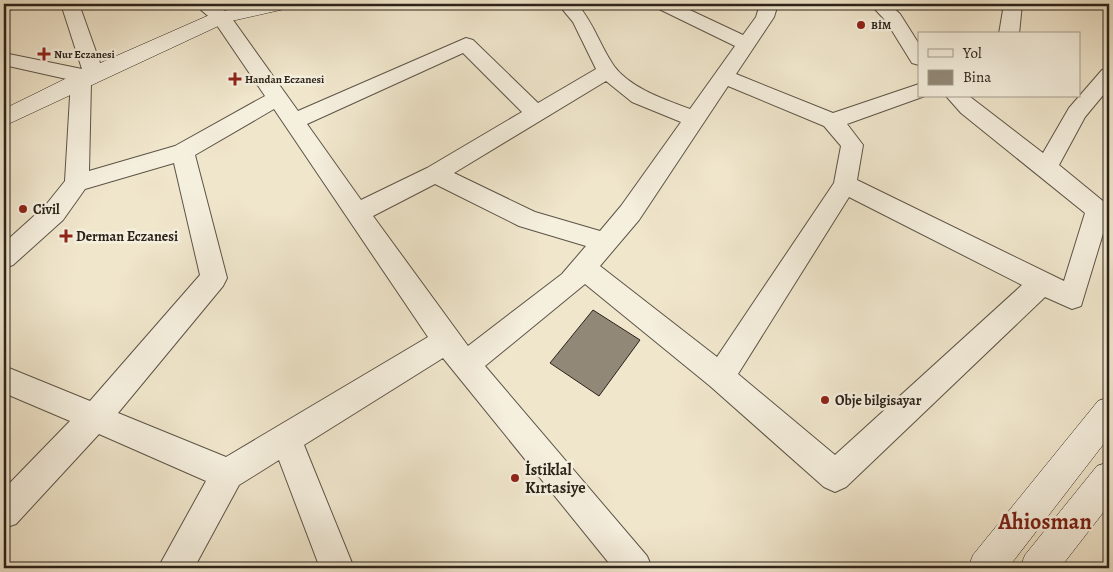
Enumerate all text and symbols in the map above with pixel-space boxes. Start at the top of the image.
place label: BİM [871,18,891,33]
marker: BİM [855,19,867,31]
legend [918,32,1080,98]
text: Yol [962,43,982,63]
place label: Nur Eczanesi [54,47,115,62]
marker: Nur Eczanesi [38,48,50,60]
text: Bina [963,67,991,87]
place label: Handan Eczanesi [245,72,324,87]
marker: Handan Eczanesi [229,73,241,85]
place label: Civil [33,200,60,219]
marker: Civil [17,203,29,215]
place label: Derman Eczanesi [76,227,178,246]
marker: Derman Eczanesi [60,230,72,242]
place label: Obje bilgisayar [835,391,922,410]
marker: Obje bilgisayar [819,394,831,406]
place label: İstiklal Kırtasiye [525,459,586,499]
marker: İstiklal Kırtasiye [509,472,521,484]
district label: Ahiosman [997,507,1092,537]

